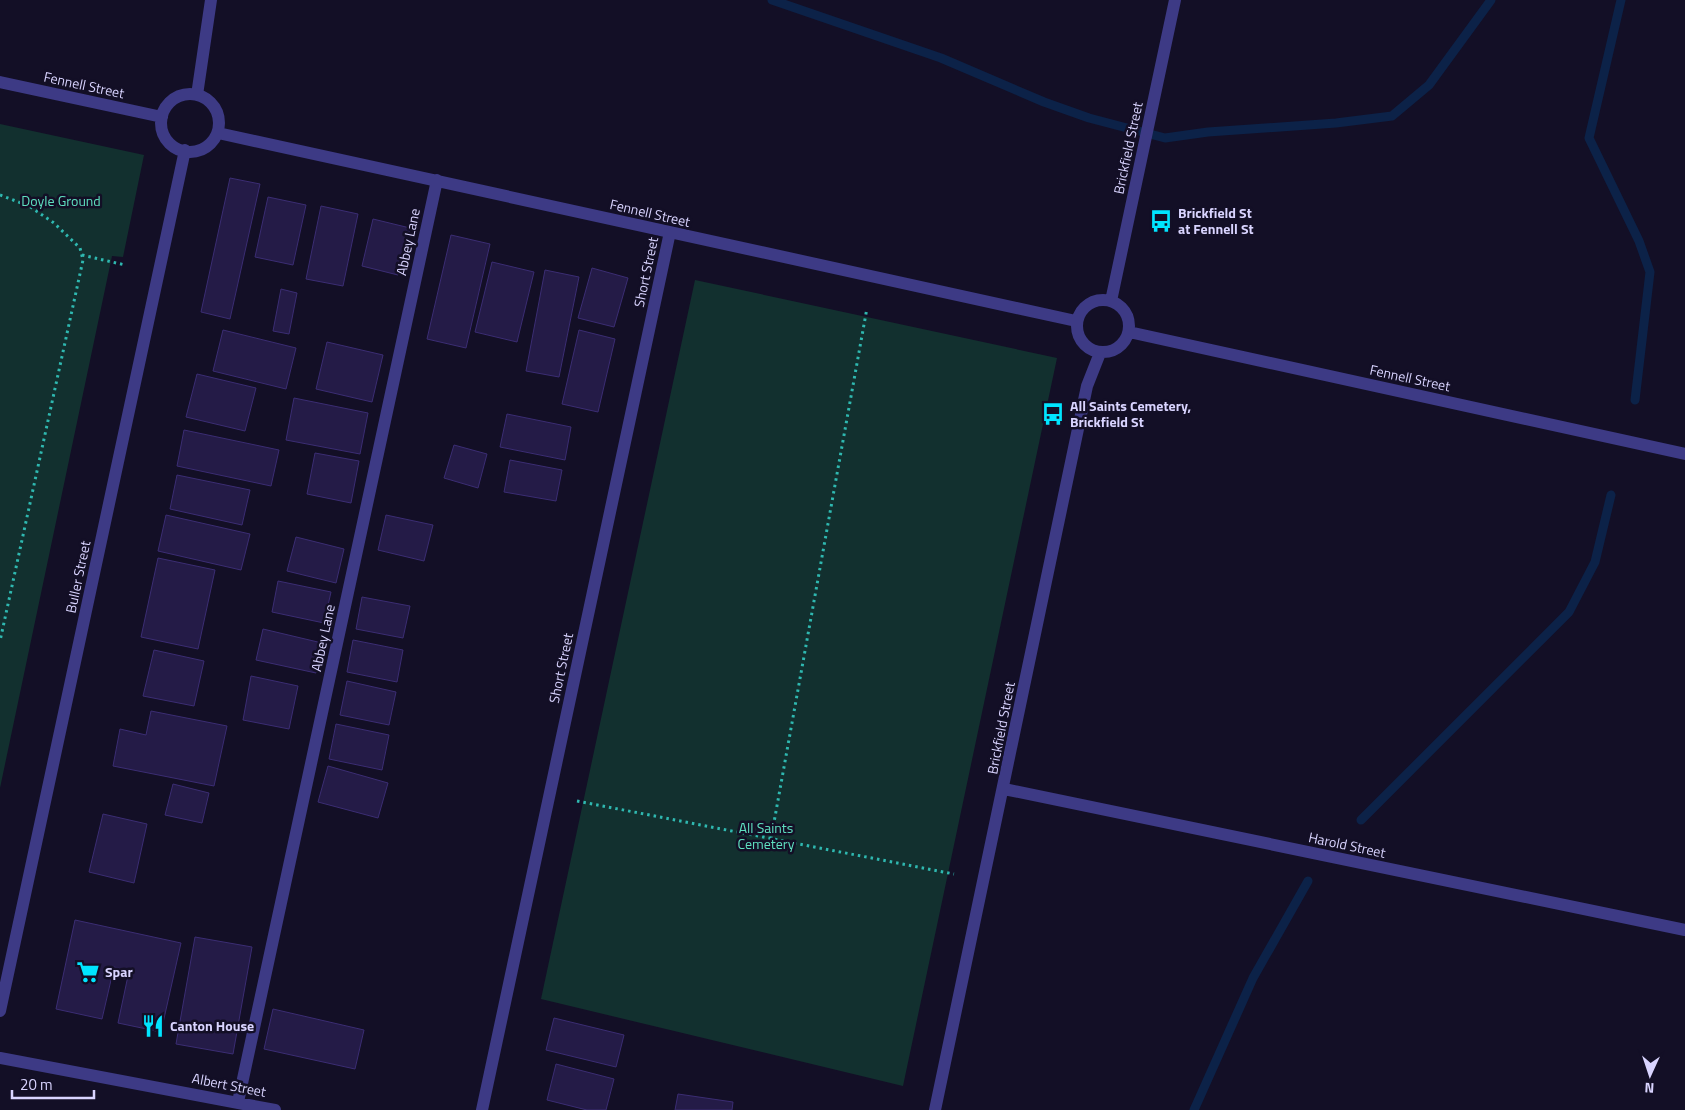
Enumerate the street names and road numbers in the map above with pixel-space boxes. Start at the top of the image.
street label: Fennell Street [42,66,126,103]
street label: Brickfield Street [1107,100,1148,196]
street label: Fennell Street [608,193,692,232]
street label: Abbey Lane [390,206,425,277]
street label: Short Street [628,235,663,309]
street label: Fennell Street [1368,359,1452,396]
street label: Buller Street [60,539,95,615]
street label: Abbey Lane [305,602,340,673]
street label: Short Street [543,631,578,705]
street label: Brickfield Street [981,680,1020,776]
street label: Harold Street [1307,826,1388,863]
street label: Albert Street [190,1067,268,1102]

